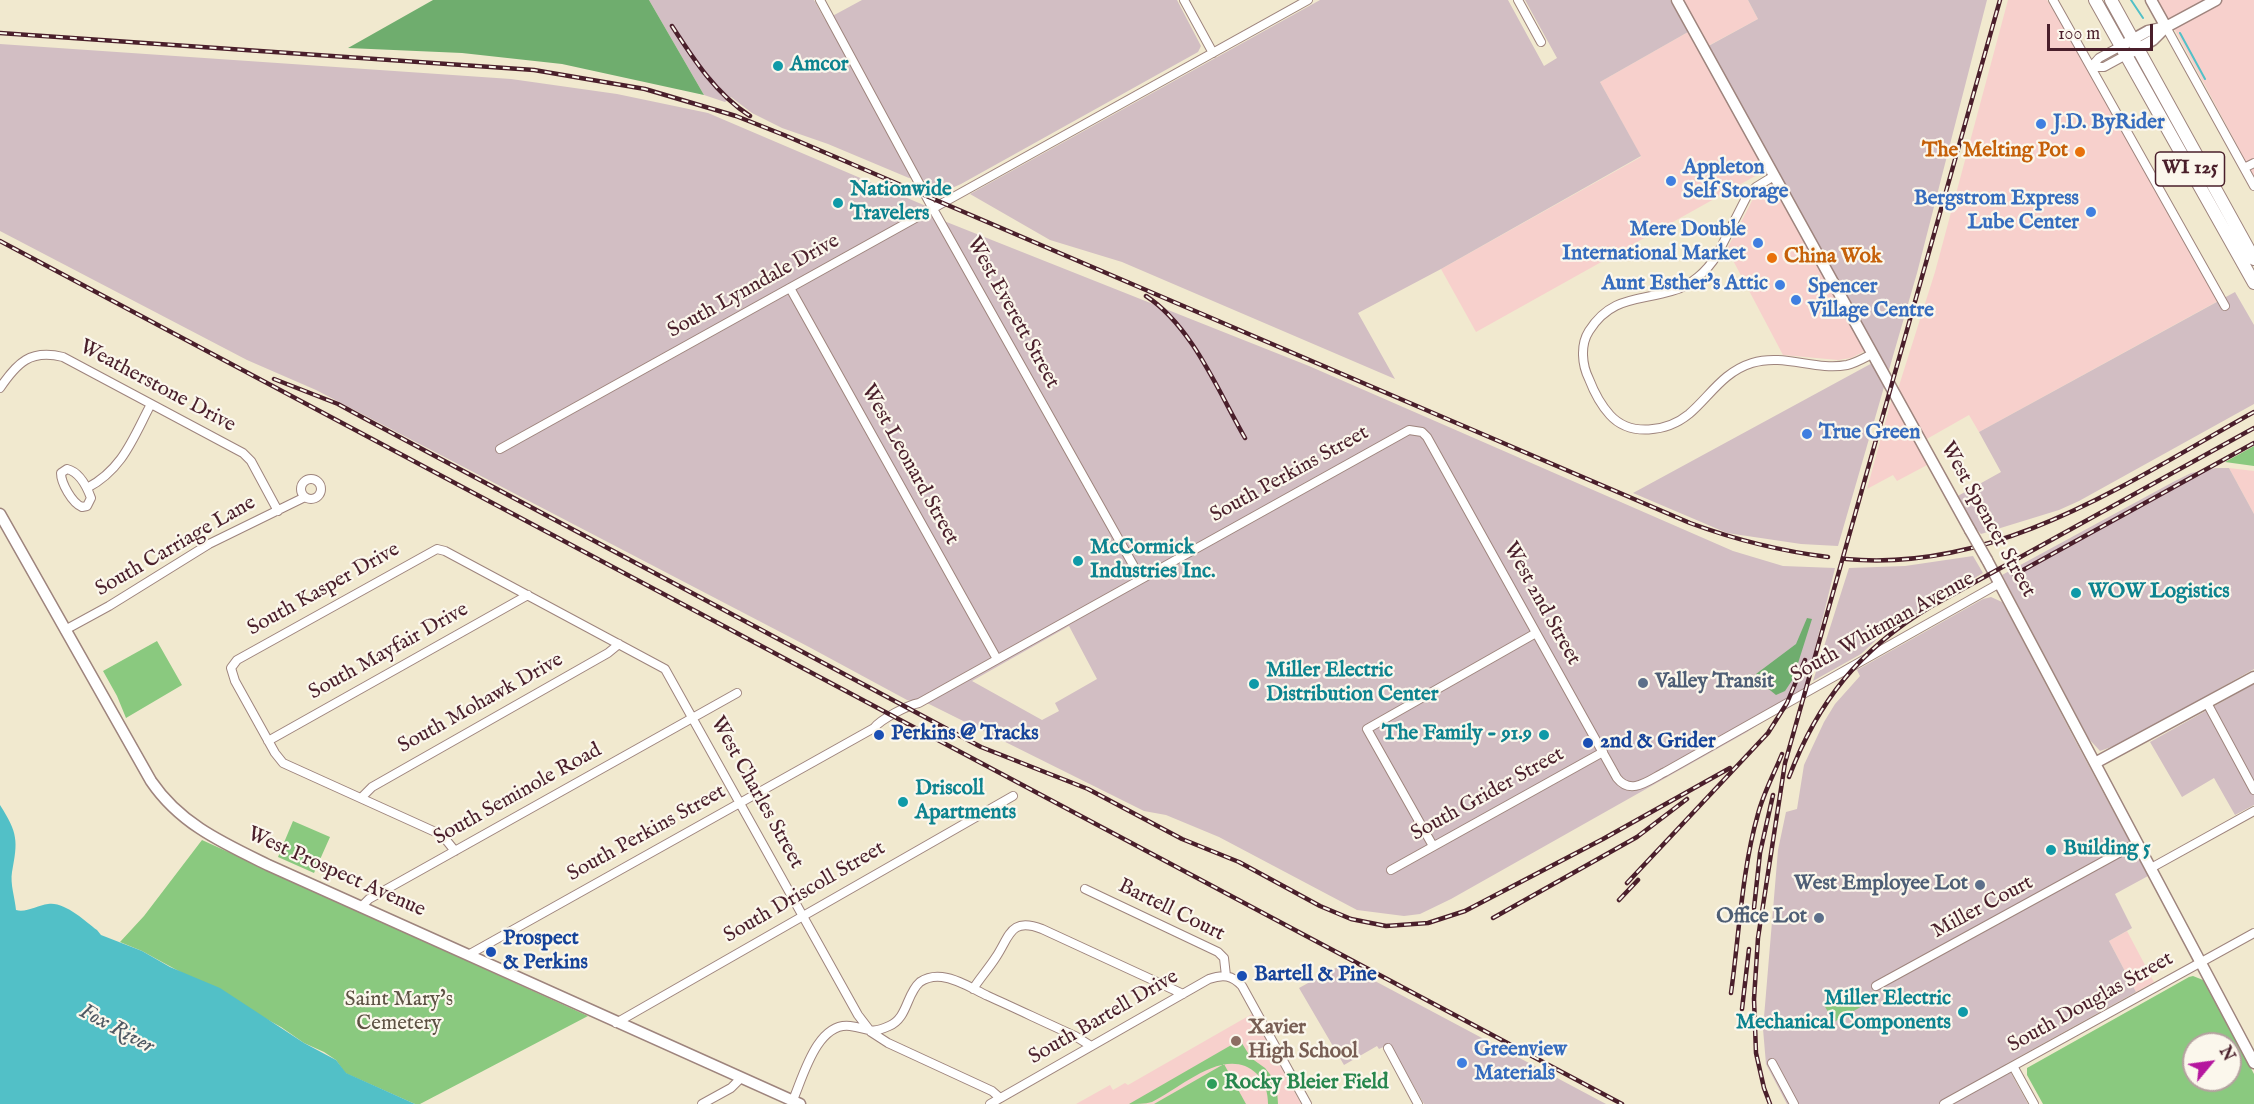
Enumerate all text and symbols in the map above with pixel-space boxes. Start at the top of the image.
scale bar [2050,12,2156,50]
text: 100 m [2058,23,2100,46]
place label: Amcor [790,53,848,79]
marker: Amcor [771,59,785,73]
place label: J.D. ByRider [2053,111,2165,137]
marker: J.D. ByRider [2034,117,2048,131]
place label: The Melting Pot [1922,139,2068,165]
marker: The Melting Pot [2073,145,2087,159]
road number: WI 125 [2156,152,2224,186]
place label: Appleton Self Storage [1683,156,1788,206]
marker: Appleton Self Storage [1664,174,1678,188]
place label: Nationwide Travelers [850,178,952,228]
place label: Bergstrom Express Lube Center [1914,187,2079,237]
marker: Nationwide Travelers [831,196,845,210]
marker: Bergstrom Express Lube Center [2084,205,2098,219]
place label: Mere Double International Market [1562,218,1746,268]
street label: South Lynndale Drive [664,229,844,345]
street label: West Everett Street [960,233,1064,393]
marker: Mere Double International Market [1751,236,1765,250]
place label: China Wok [1784,245,1882,271]
marker: China Wok [1765,251,1779,265]
place label: Aunt Esther's Attic [1602,272,1768,298]
place label: Spencer Village Centre [1808,275,1934,325]
marker: Aunt Esther's Attic [1773,278,1787,292]
marker: Spencer Village Centre [1789,293,1803,307]
street label: Weatherstone Drive [75,335,239,439]
street label: West Leonard Street [854,380,964,550]
street label: South Perkins Street [1206,421,1374,529]
place label: True Green [1819,421,1920,447]
marker: True Green [1800,427,1814,441]
street label: West Spencer Street [1934,438,2040,602]
street label: South Carriage Lane [92,491,260,603]
place label: McCormick Industries Inc. [1090,536,1215,586]
street label: South Kasper Drive [244,538,404,642]
street label: West 2nd Street [1497,538,1585,670]
marker: McCormick Industries Inc. [1071,554,1085,568]
street label: South Whitman Avenue [1787,567,1979,689]
place label: WOW Logistics [2088,580,2230,606]
marker: WOW Logistics [2069,586,2083,600]
street label: South Mayfair Drive [305,598,473,706]
street label: South Mohawk Drive [394,648,568,760]
place label: Miller Electric Distribution Center [1266,659,1438,709]
place label: Valley Transit [1655,670,1774,696]
marker: Valley Transit [1636,676,1650,690]
marker: Miller Electric Distribution Center [1247,677,1261,691]
street label: West Charles Street [704,712,808,874]
place label: Perkins @ Tracks [891,722,1039,748]
place label: The Family - 91.9 [1382,722,1532,748]
marker: Perkins @ Tracks [872,728,886,742]
marker: The Family - 91.9 [1537,728,1551,742]
place label: 2nd & Grider [1600,730,1716,756]
marker: 2nd & Grider [1581,736,1595,750]
street label: South Seminole Road [430,738,606,852]
street label: South Grider Street [1407,743,1569,847]
place label: Driscoll Apartments [915,777,1016,827]
street label: South Perkins Street [563,780,731,888]
marker: Driscoll Apartments [896,795,910,809]
street label: West Prospect Avenue [243,822,429,924]
street label: South Driscoll Street [720,837,890,949]
place label: Building 5 [2063,837,2151,863]
marker: Building 5 [2044,843,2058,857]
street label: Miller Court [1928,871,2038,945]
place label: West Employee Lot [1794,872,1968,898]
street label: Bartell Court [1113,874,1229,948]
marker: West Employee Lot [1973,878,1987,892]
place label: Office Lot [1716,905,1807,931]
marker: Office Lot [1812,911,1826,925]
place label: Prospect & Perkins [503,927,588,977]
marker: Prospect & Perkins [484,945,498,959]
street label: South Douglas Street [2004,947,2178,1059]
place label: Bartell & Pine [1254,963,1377,989]
street label: South Bartell Drive [1025,965,1183,1071]
marker: Bartell & Pine [1235,969,1249,983]
place label: Miller Electric Mechanical Components [1736,987,1951,1037]
park label: Saint Mary's Cemetery [345,988,453,1038]
water label: Fox River [74,999,158,1061]
marker: Miller Electric Mechanical Components [1956,1005,1970,1019]
place label: Xavier High School [1248,1016,1358,1066]
north arrow [2182,1032,2242,1092]
marker: Xavier High School [1229,1034,1243,1048]
place label: Greenview Materials [1474,1038,1567,1088]
text: N [2214,1043,2238,1065]
marker: Greenview Materials [1455,1056,1469,1070]
place label: Rocky Bleier Field [1224,1071,1388,1097]
marker: Rocky Bleier Field [1205,1077,1219,1091]

